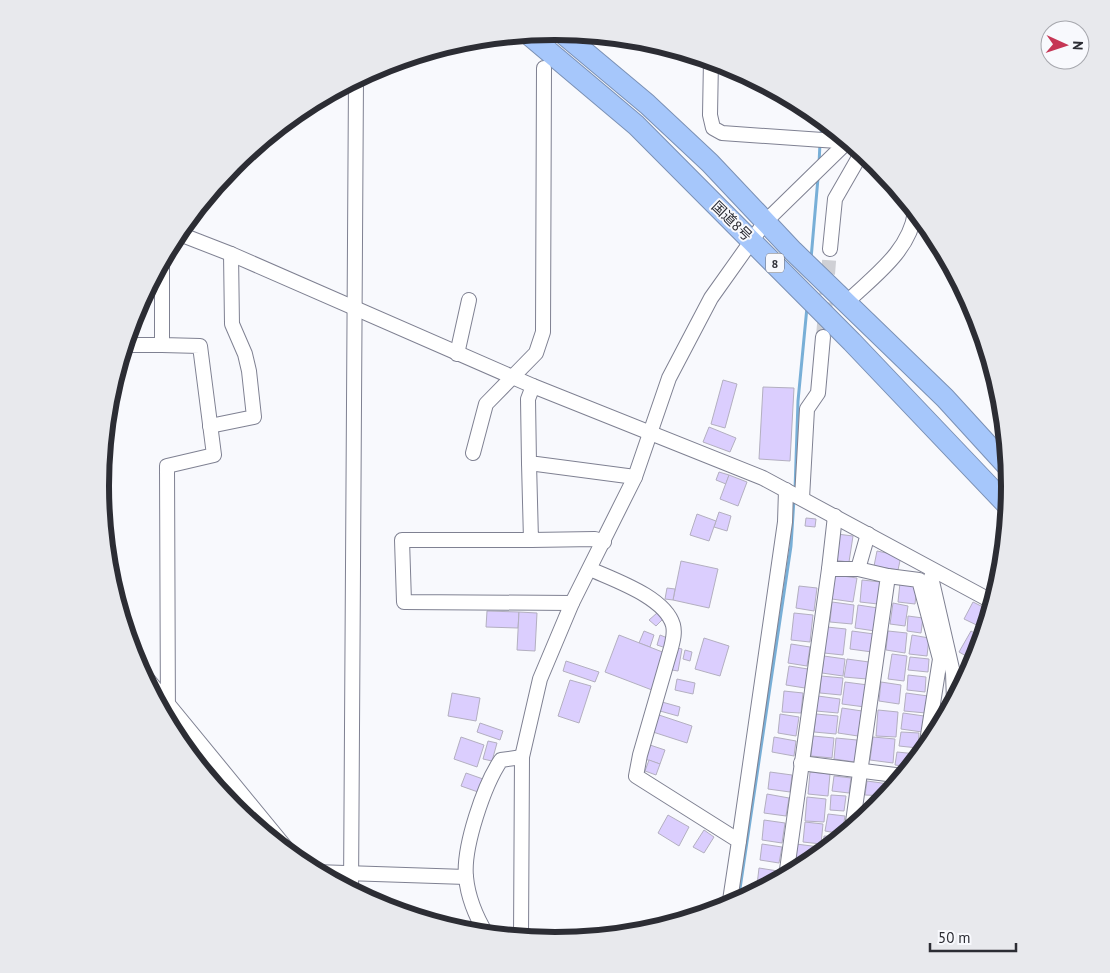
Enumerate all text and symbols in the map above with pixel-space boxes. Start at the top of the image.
north arrow [1040,20,1090,70]
text: N [1069,41,1087,51]
street label: 国道8号 [708,197,756,245]
road number: 8 [766,254,784,272]
scale bar [930,920,1016,952]
text: 50 m [938,928,971,947]

